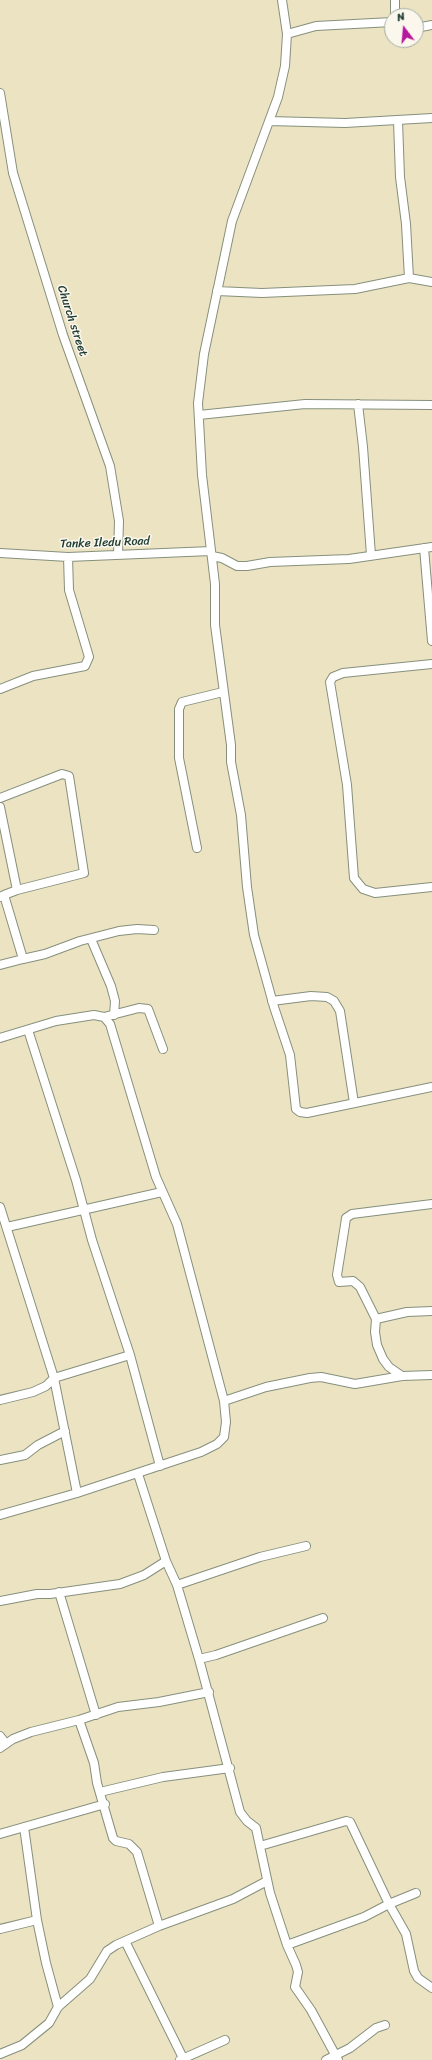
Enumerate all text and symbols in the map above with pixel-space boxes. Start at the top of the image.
text: N [395,7,407,27]
north arrow [384,8,424,48]
street label: Church street [54,284,90,358]
street label: Tanke Iledu Road [60,534,150,552]

